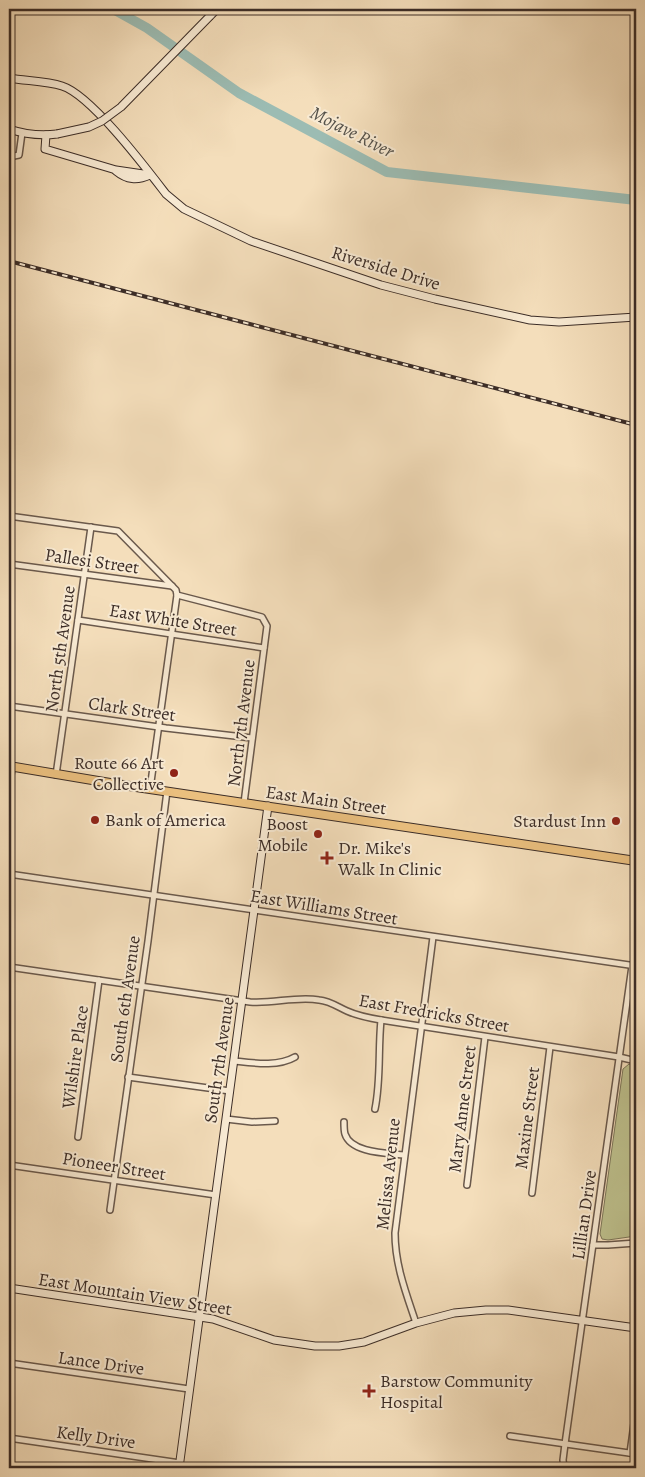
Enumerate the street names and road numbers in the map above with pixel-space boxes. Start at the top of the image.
street label: Riverside Drive [329,240,443,296]
street label: Pallesi Street [43,543,141,579]
street label: North 5th Avenue [39,584,81,714]
street label: East White Street [108,598,238,642]
street label: North 7th Avenue [221,658,261,788]
street label: Clark Street [87,691,177,727]
street label: East Main Street [264,780,388,820]
street label: East Williams Street [249,884,399,931]
street label: South 6th Avenue [104,934,146,1064]
street label: East Fredricks Street [357,988,511,1038]
street label: South 7th Avenue [198,995,240,1125]
street label: Wilshire Place [56,1004,94,1111]
street label: Mary Anne Street [442,1044,482,1174]
street label: Maxine Street [509,1065,545,1171]
street label: Melissa Avenue [370,1117,406,1231]
street label: Pioneer Street [61,1146,168,1186]
street label: Lillian Drive [566,1169,602,1261]
street label: East Mountain View Street [37,1267,234,1321]
street label: Lance Drive [56,1345,146,1381]
street label: Kelly Drive [55,1420,137,1454]

